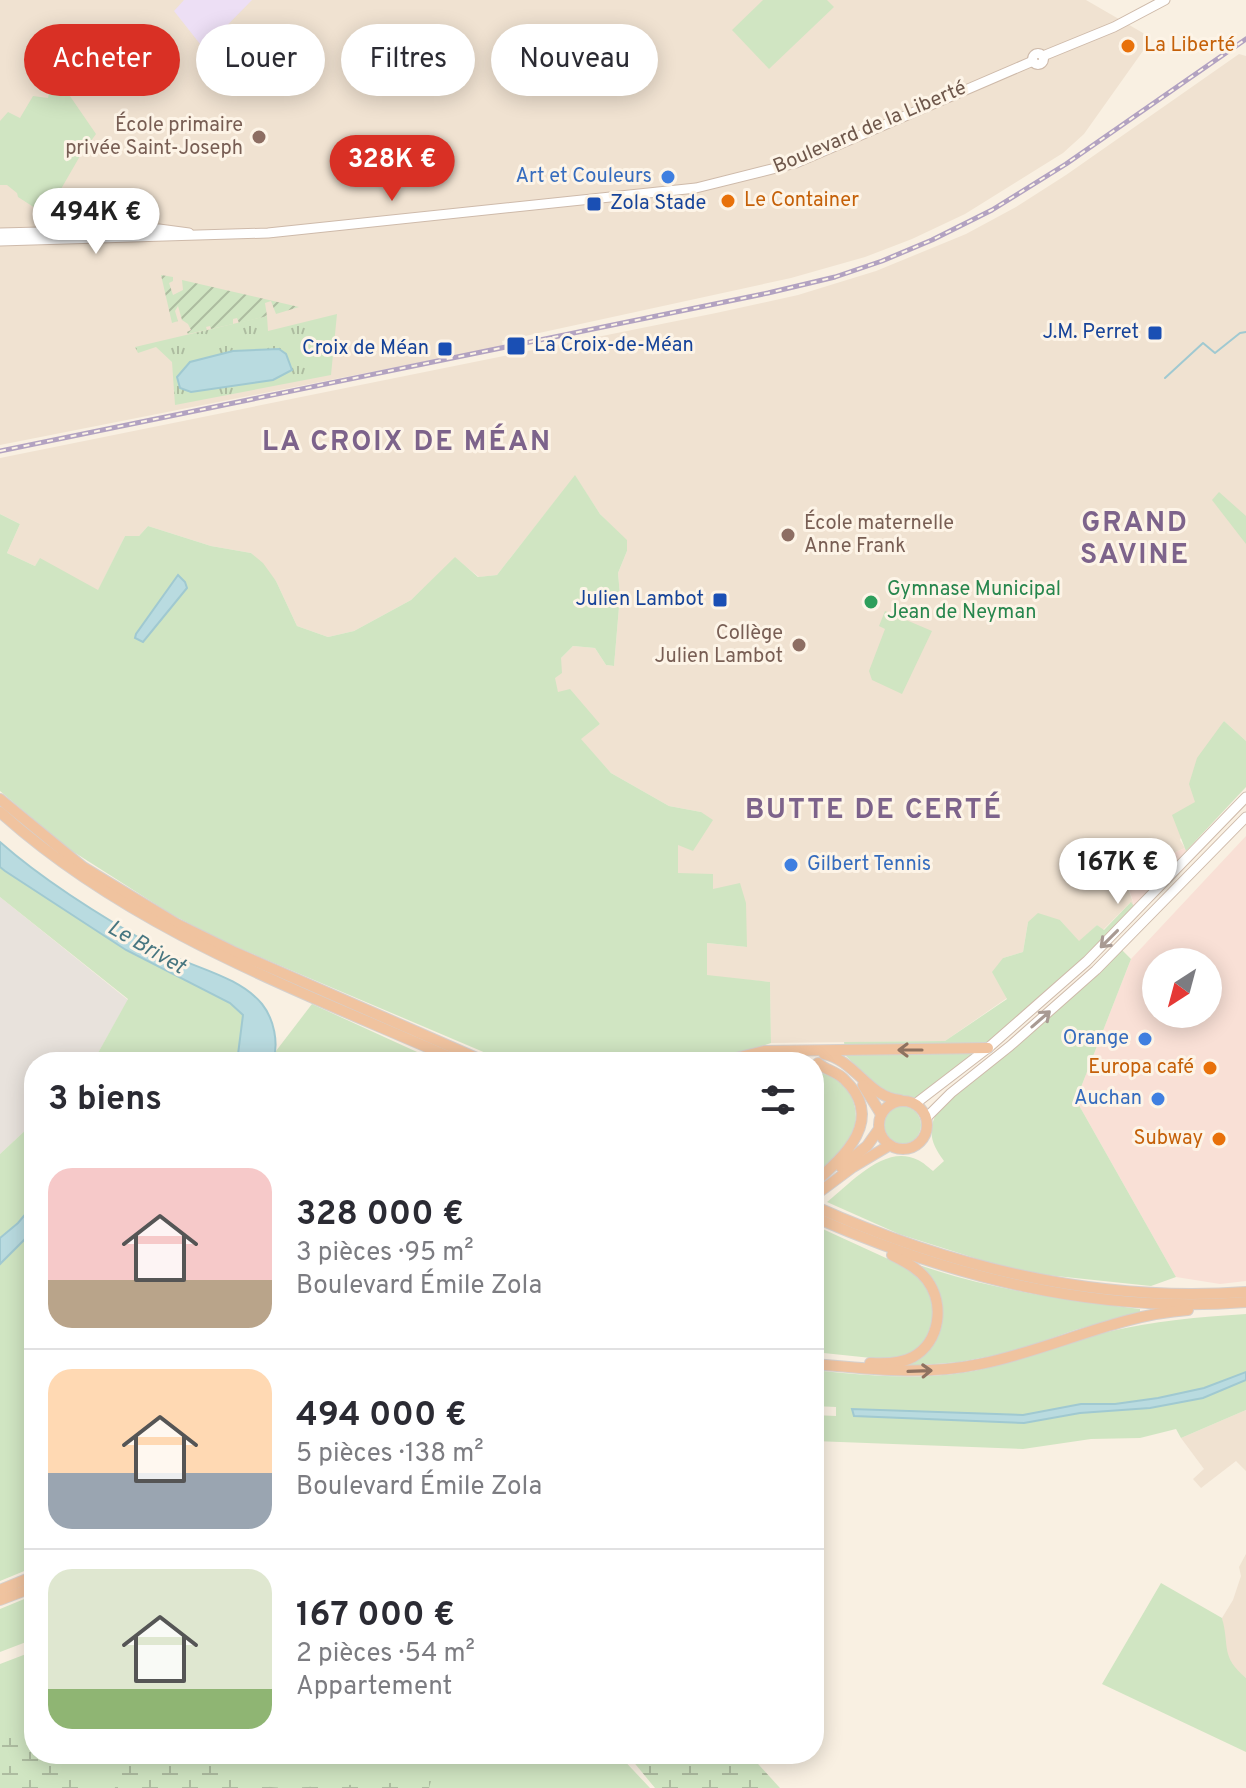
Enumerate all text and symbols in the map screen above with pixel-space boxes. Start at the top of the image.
chip: Acheter [24,24,180,96]
chip: Louer [196,24,325,96]
chip: Filtres [341,24,475,96]
chip: Nouveau [491,24,658,96]
place label: La Liberté [1144,33,1235,59]
marker: La Liberté [1119,37,1137,55]
street label: Boulevard de la Liberté [770,76,970,180]
place label: École primaire privée Saint-Joseph [65,111,243,162]
marker: École primaire privée Saint-Joseph [250,128,268,146]
pin: 328K € [327,135,457,203]
text: 328K € [348,144,436,177]
place label: Art et Couleurs [515,164,652,190]
marker: Art et Couleurs [659,168,677,186]
pin: 494K € [31,188,161,256]
place label: Le Container [744,188,859,214]
place label: Zola Stade [610,191,706,217]
marker: Le Container [719,192,737,210]
marker: Zola Stade [585,195,603,213]
text: 494K € [51,197,141,230]
place label: J.M. Perret [1042,320,1139,346]
marker: J.M. Perret [1146,324,1164,342]
place label: La Croix-de-Méan [534,333,694,359]
marker: La Croix-de-Méan [505,335,527,357]
place label: Croix de Méan [302,336,429,362]
marker: Croix de Méan [436,340,454,358]
district label: LA CROIX DE MÉAN [262,423,552,461]
district label: GRAND SAVINE [1080,506,1190,574]
place label: École maternelle Anne Frank [804,509,954,560]
marker: École maternelle Anne Frank [779,526,797,544]
place label: Gymnase Municipal Jean de Neyman [887,577,1061,626]
place label: Julien Lambot [576,587,704,613]
marker: Julien Lambot [711,591,729,609]
marker: Gymnase Municipal Jean de Neyman [862,593,880,611]
place label: Collège Julien Lambot [655,621,783,670]
marker: Collège Julien Lambot [790,636,808,654]
district label: BUTTE DE CERTÉ [745,791,1003,829]
pin: 167K € [1053,838,1183,906]
text: 167K € [1077,847,1159,880]
place label: Gilbert Tennis [807,852,931,878]
marker: Gilbert Tennis [782,856,800,874]
water label: Le Brivet [102,915,191,982]
one-way arrow [1100,929,1119,948]
north arrow [1142,948,1222,1028]
map controls [1142,948,1222,1028]
one-way arrow [1030,1010,1051,1028]
place label: Orange [1063,1026,1129,1052]
marker: Orange [1136,1030,1154,1048]
one-way arrow [897,1042,924,1058]
place label: Europa café [1088,1055,1194,1081]
marker: Europa café [1201,1059,1219,1077]
icon: filters [756,1078,800,1122]
text: 3 biens [48,1079,162,1122]
place label: Auchan [1074,1086,1142,1112]
marker: Auchan [1149,1090,1167,1108]
place label: Subway [1134,1126,1203,1152]
marker: Subway [1210,1130,1228,1148]
text: 328 000 € [296,1194,464,1237]
icon: home [112,1200,208,1296]
text: 3 pièces · 95 m² [296,1237,474,1270]
text: Boulevard Émile Zola [296,1270,542,1303]
one-way arrow [906,1364,933,1379]
text: 494 000 € [296,1395,467,1438]
icon: home [112,1401,208,1497]
text: 5 pièces · 138 m² [296,1438,484,1471]
text: Boulevard Émile Zola [296,1471,542,1504]
text: 167 000 € [296,1595,455,1638]
icon: home [112,1601,208,1697]
text: 2 pièces · 54 m² [296,1638,475,1671]
text: Appartement [296,1671,452,1704]

